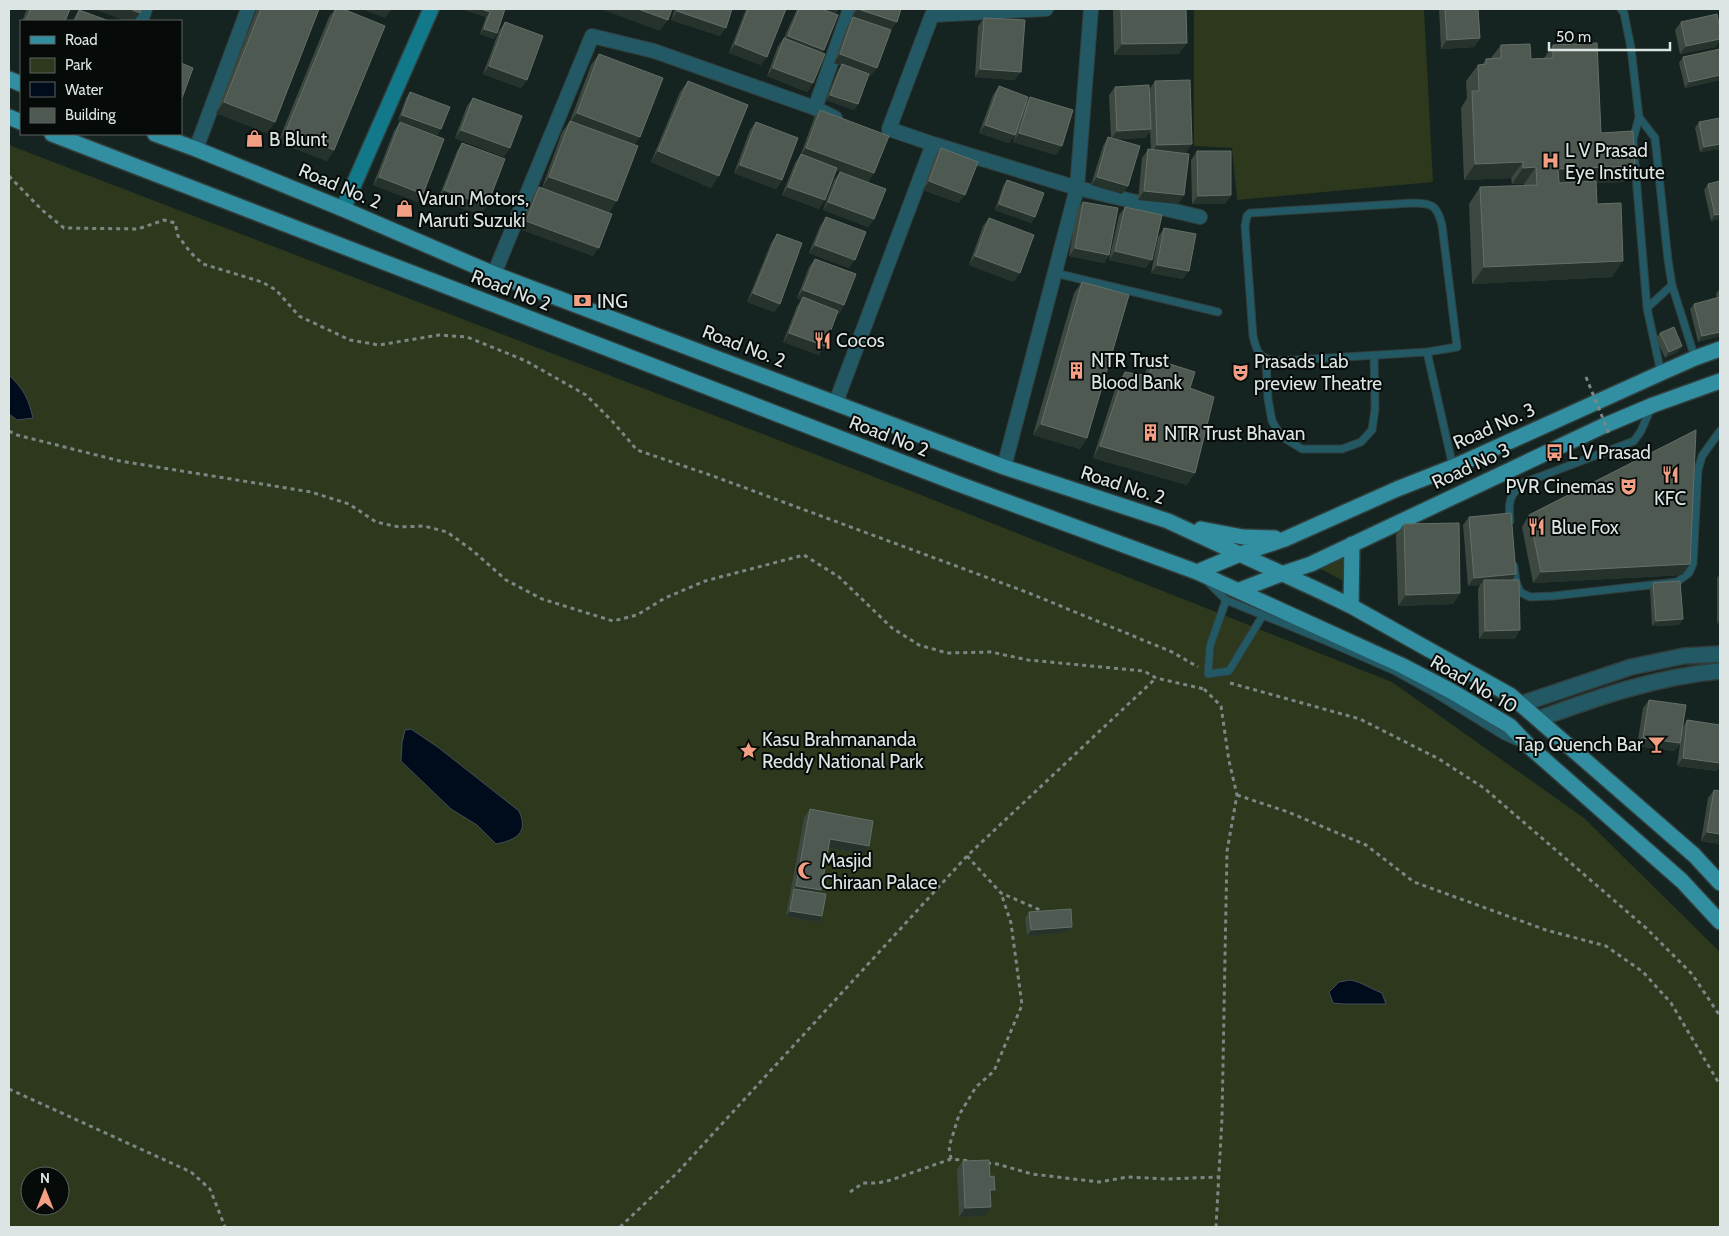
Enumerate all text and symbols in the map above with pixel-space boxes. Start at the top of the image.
legend [20,20,182,135]
scale bar [1549,20,1670,52]
text: 50 m [1556,28,1591,46]
text: Road [65,31,98,49]
text: Park [65,56,92,74]
text: Water [65,81,103,99]
text: Building [65,106,116,124]
place label: B Blunt [269,128,328,151]
shop icon: B Blunt [245,129,265,149]
place label: L V Prasad Eye Institute [1565,139,1665,184]
hospital icon: L V Prasad Eye Institute [1541,151,1561,171]
street label: Road No. 2 [295,158,385,214]
place label: Varun Motors, Maruti Suzuki [418,187,529,232]
shop icon: Varun Motors, Maruti Suzuki [394,199,414,219]
street label: Road No 2 [468,264,554,316]
place label: ING [597,290,628,313]
bank icon: ING [573,291,593,311]
street label: Road No. 2 [699,320,789,372]
place label: Cocos [836,329,885,352]
restaurant icon: Cocos [812,330,832,350]
place label: NTR Trust Blood Bank [1091,349,1182,394]
place label: Prasads Lab preview Theatre [1254,350,1382,395]
building icon: NTR Trust Blood Bank [1067,361,1087,381]
theatre icon: Prasads Lab preview Theatre [1230,362,1250,382]
street label: Road No. 3 [1449,398,1539,454]
street label: Road No 2 [846,410,932,462]
place label: NTR Trust Bhavan [1164,422,1305,445]
building icon: NTR Trust Bhavan [1140,423,1160,443]
street label: Road No 3 [1428,438,1514,494]
place label: L V Prasad [1568,441,1651,464]
bus stop icon: L V Prasad [1544,442,1564,462]
street label: Road No. 2 [1078,461,1168,509]
restaurant icon: KFC [1660,465,1680,485]
place label: PVR Cinemas [1505,475,1614,498]
theatre icon: PVR Cinemas [1618,476,1638,496]
place label: KFC [1654,487,1686,510]
place label: Blue Fox [1551,516,1619,539]
restaurant icon: Blue Fox [1527,517,1547,537]
street label: Road No. 10 [1426,650,1522,718]
place label: Kasu Brahmananda Reddy National Park [762,728,924,773]
place label: Tap Quench Bar [1516,733,1643,756]
bar icon: Tap Quench Bar [1647,734,1667,754]
place icon: Kasu Brahmananda Reddy National Park [738,740,758,760]
place label: Masjid Chiraan Palace [821,849,938,894]
mosque icon: Masjid Chiraan Palace [797,861,817,881]
north arrow [20,1166,70,1216]
text: N [40,1169,50,1187]

